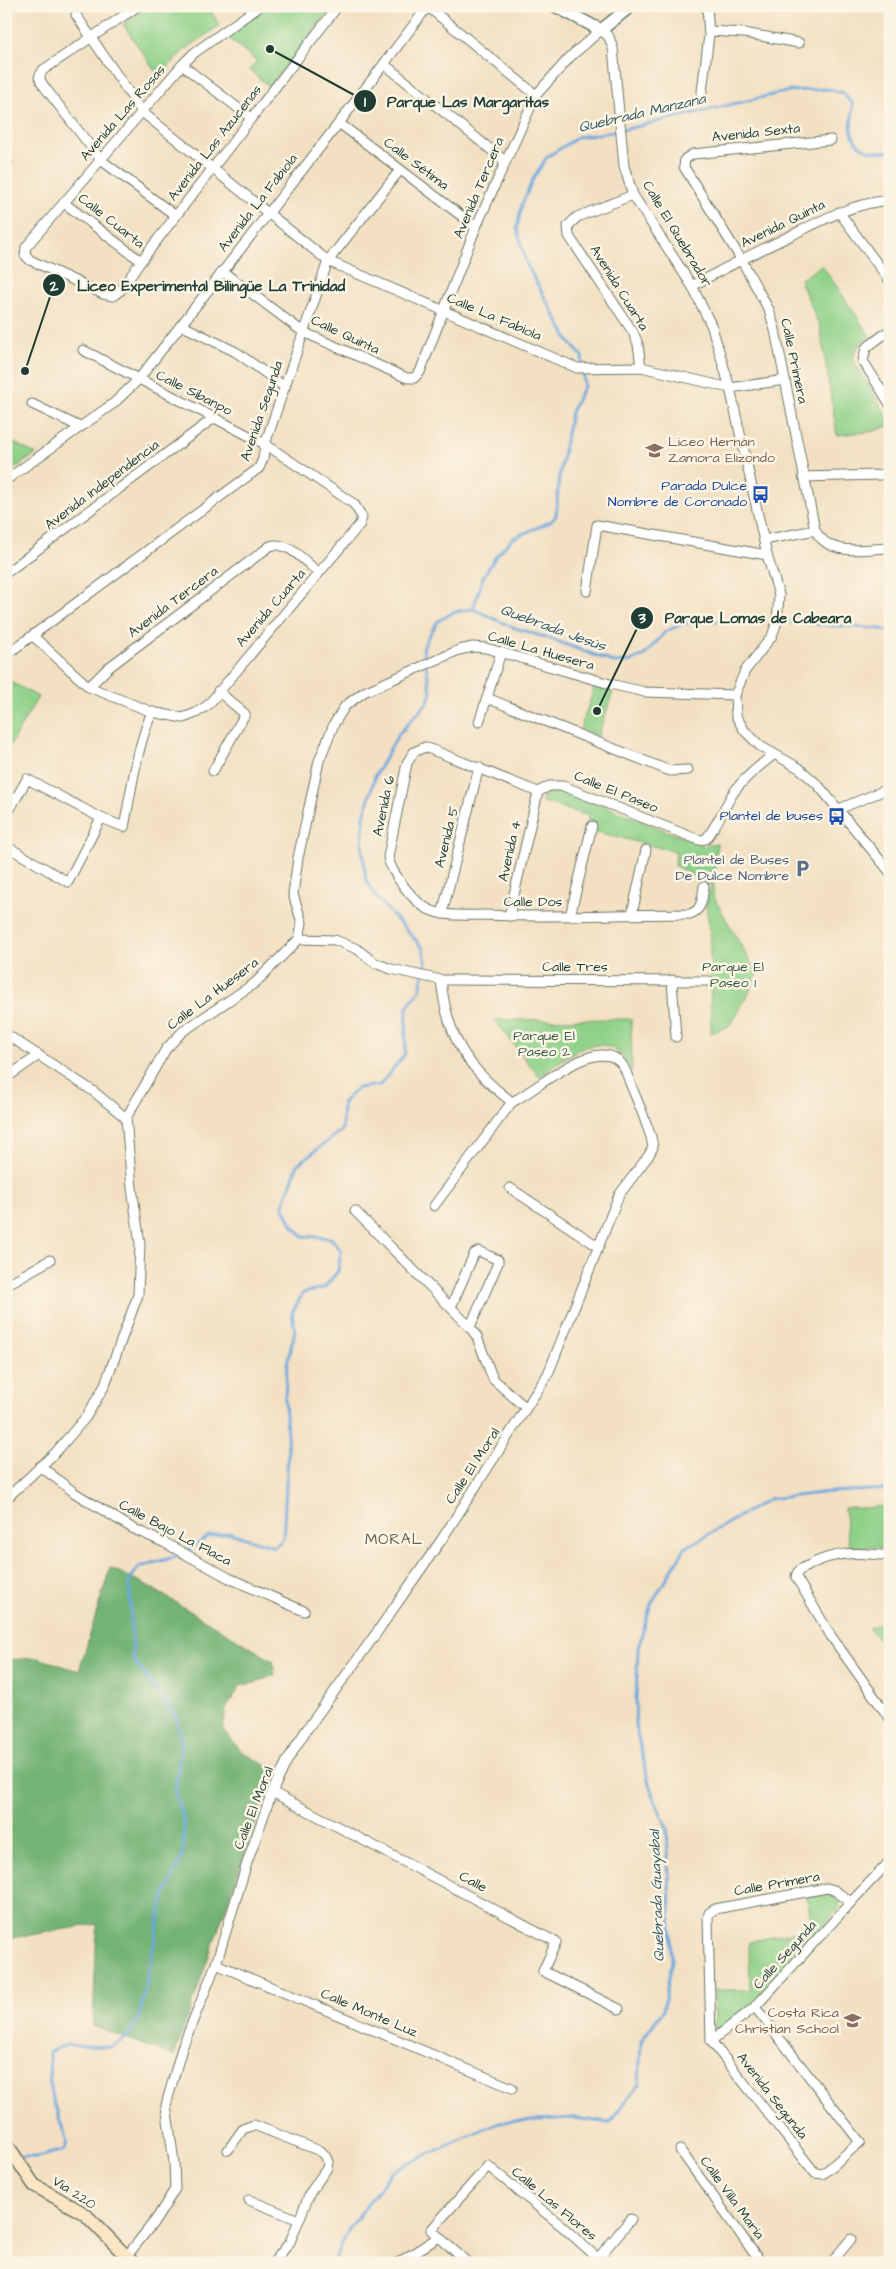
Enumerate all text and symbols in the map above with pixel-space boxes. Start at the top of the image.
street label: Avenida Las Rosas [76,61,170,165]
street label: Avenida Las Azucenas [163,81,267,205]
callout: Parque Las Margaritas [352,86,559,116]
water label: Quebrada Manzana [576,88,709,138]
text: 1 [364,92,366,113]
text: Parque Las Margaritas [387,92,549,115]
street label: Avenida Sexta [711,118,801,148]
street label: Calle Sétima [379,133,453,195]
street label: Avenida Tercera [449,134,509,242]
street label: Avenida La Fabiola [213,150,303,256]
street label: Calle El Quebrador [637,177,717,291]
street label: Calle Cuarta [74,189,148,253]
street label: Avenida Quinta [737,195,829,253]
street label: Avenida Cuarta [585,241,653,335]
callout: Liceo Experimental Bilingüe La Trinidad [42,270,355,300]
text: 2 [49,276,59,297]
text: Liceo Experimental Bilingüe La Trinidad [77,276,345,299]
street label: Calle La Fabiola [444,288,544,346]
street label: Calle Quinta [307,310,383,360]
street label: Calle Primera [775,317,813,405]
street label: Avenida Segunda [235,358,289,464]
street label: Calle Sibanpo [152,365,236,421]
place label: Liceo Hernán Zamora Elizondo [668,432,775,468]
street label: Avenida Independencia [41,435,163,535]
school or university icon: Liceo Hernán Zamora Elizondo [644,440,664,460]
place label: Parada Dulce Nombre de Coronado [608,476,747,512]
bus stop icon: Parada Dulce Nombre de Coronado [751,484,771,504]
street label: Avenida Tercera [124,561,222,643]
street label: Avenida Cuarta [231,565,311,651]
water label: Quebrada Jesús [497,599,610,657]
callout: Parque Lomas de Cabeara [630,603,862,633]
text: 3 [637,608,646,629]
text: Parque Lomas de Cabeara [665,608,852,629]
street label: Calle La Huesera [486,626,596,676]
street label: Calle El Paseo [571,766,661,818]
street label: Avenida 6 [368,774,400,838]
street label: Avenida 5 [430,804,464,870]
place label: Plantel de buses [720,806,823,826]
bus stop icon: Plantel de buses [827,806,847,826]
street label: Avenida 4 [493,818,527,884]
place label: Plantel de Buses De Dulce Nombre [676,850,789,886]
parking icon: Plantel de Buses De Dulce Nombre [793,858,813,878]
street label: Calle Dos [504,892,562,912]
street label: Calle La Huesera [163,953,263,1035]
street label: Calle Tres [542,957,608,977]
park label: Parque El Paseo 1 [702,957,764,993]
park label: Parque El Paseo 2 [513,1026,575,1062]
street label: Calle El Moral [441,1424,505,1508]
street label: Calle Bajo La Flaca [115,1495,235,1571]
district label: MORAL [365,1529,423,1550]
street label: Calle El Moral [229,1764,279,1852]
water label: Quebrada Guayabal [644,1828,671,1962]
street label: Calle [455,1866,491,1898]
street label: Calle Primera [733,1867,821,1901]
street label: Calle Segunda [749,1916,821,1994]
street label: Calle Monte Luz [317,1984,421,2042]
place label: Costa Rica Christian School [735,2003,839,2039]
school or university icon: Costa Rica Christian School [843,2011,863,2031]
street label: Avenida Segunda [732,2048,812,2144]
street label: Calle Villa María [695,2152,769,2244]
street label: Calle Las Flores [507,2162,601,2246]
street label: Vía 220 [48,2171,100,2215]

